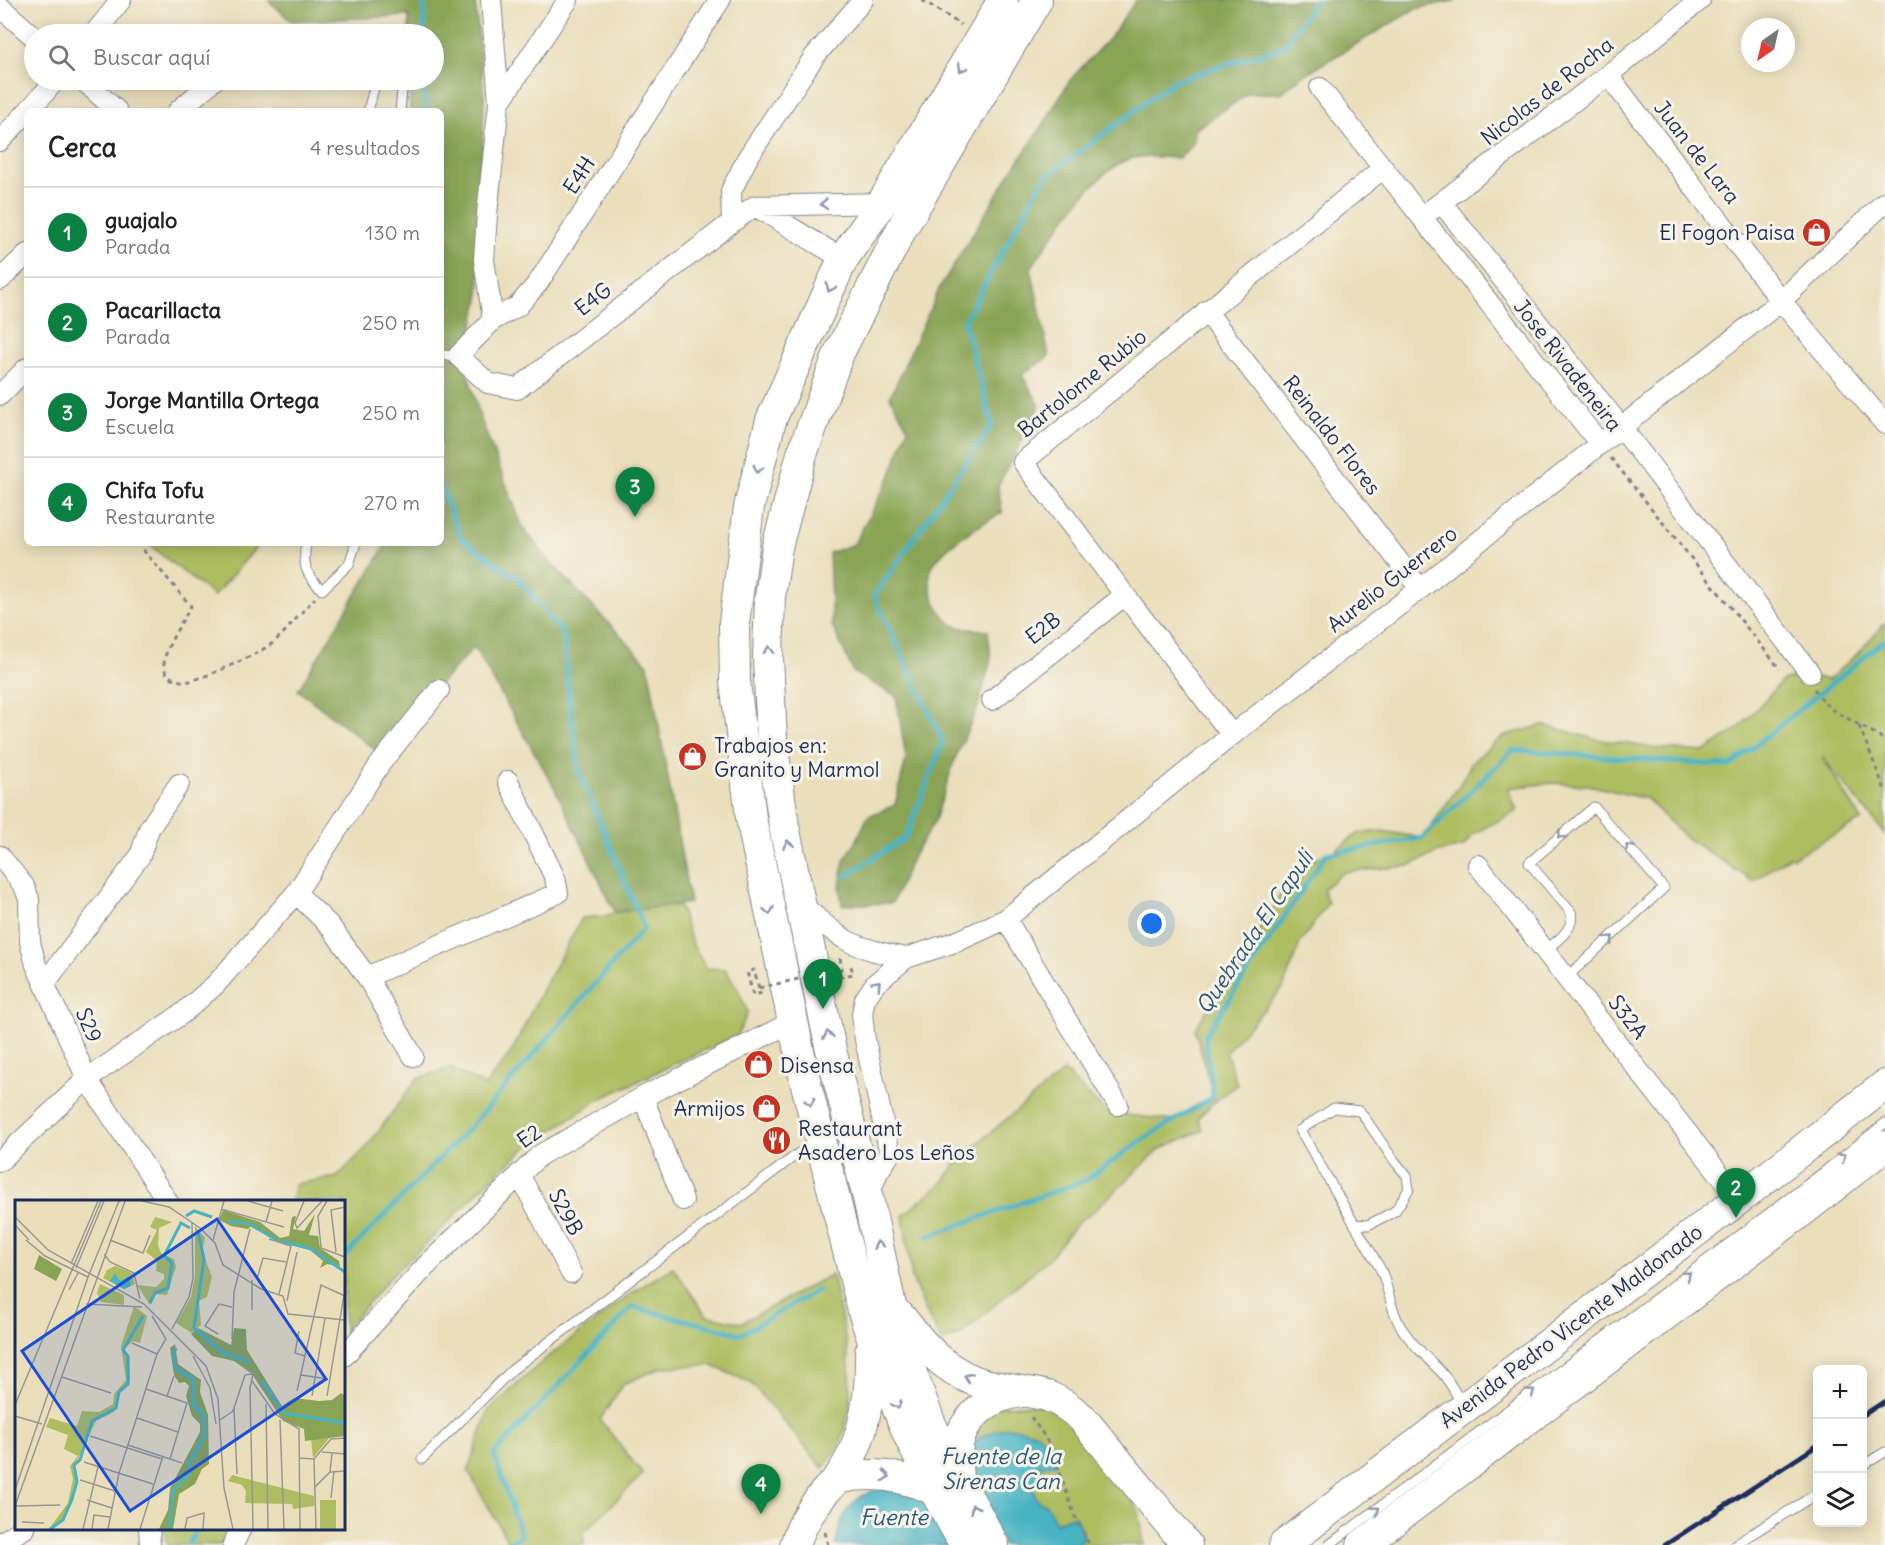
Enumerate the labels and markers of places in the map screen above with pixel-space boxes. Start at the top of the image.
shop icon: El Fogon Paisa [1800,216,1832,248]
place label: El Fogon Paisa [1659,219,1795,246]
pin: 3 [616,468,654,517]
place label: Trabajos en: Granito y Marmol [714,732,880,783]
shop icon: Trabajos en: Granito y Marmol [677,741,709,773]
pin: 1 [804,960,842,1009]
shop icon: Disensa [743,1049,775,1081]
place label: Disensa [780,1052,854,1079]
shop icon: Armijos [750,1092,782,1124]
place label: Armijos [674,1095,745,1122]
place label: Restaurant Asadero Los Leños [798,1115,975,1166]
restaurant icon: Restaurant Asadero Los Leños [761,1124,793,1156]
pin: 2 [1716,1168,1756,1218]
pin: 4 [742,1464,780,1514]

